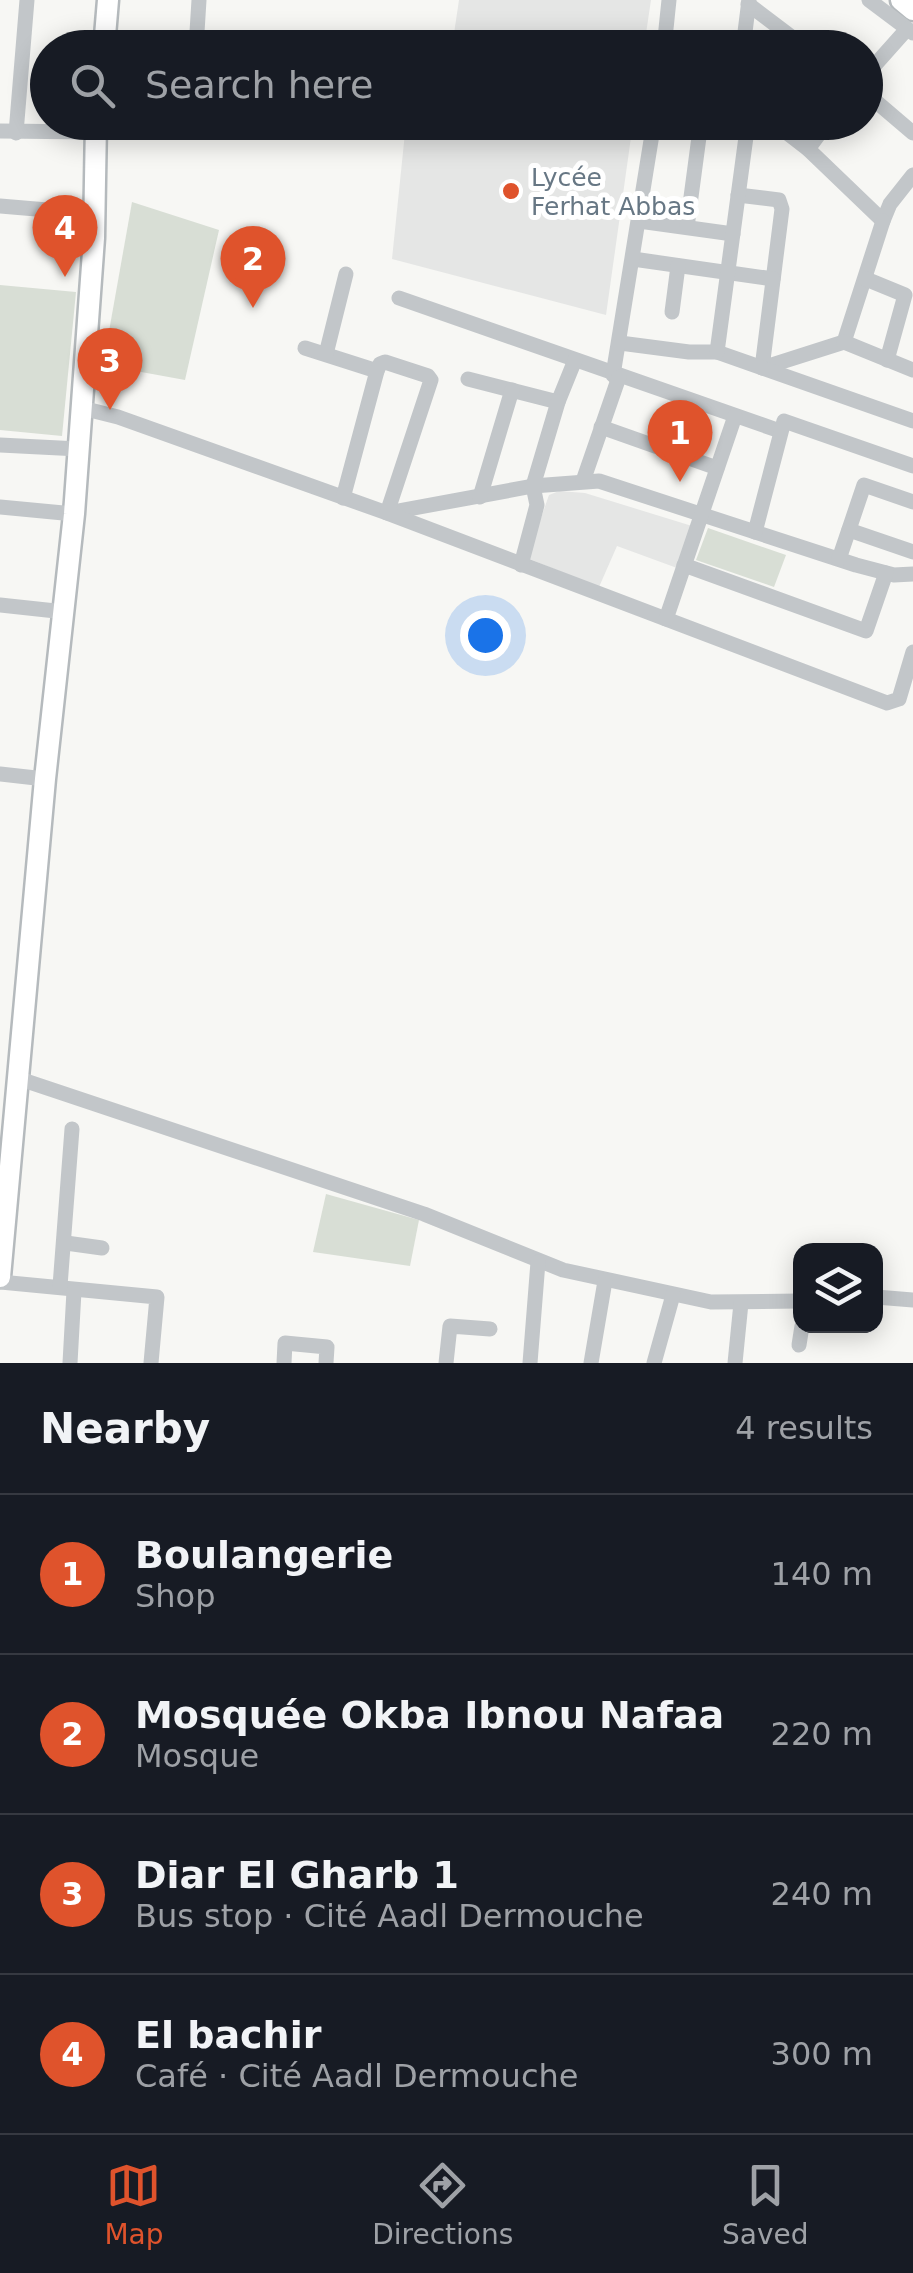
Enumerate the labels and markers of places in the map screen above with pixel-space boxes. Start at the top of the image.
place label: Lycée Ferhat Abbas [531,163,695,221]
marker: Lycée Ferhat Abbas [500,180,522,202]
pin: 4 [32,194,98,277]
pin: 2 [220,226,286,308]
pin: 3 [78,328,142,410]
pin: 1 [648,400,712,482]

